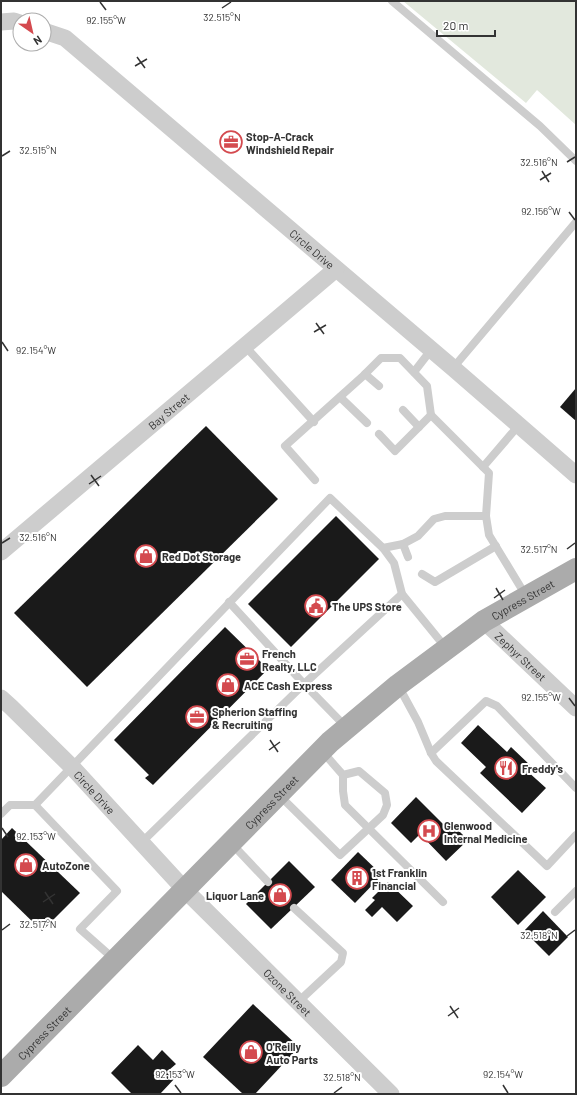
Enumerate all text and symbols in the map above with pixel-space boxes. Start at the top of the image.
text: 32.515°N [203,11,241,23]
north arrow [12,12,52,52]
scale bar [437,12,495,38]
text: 92.155°W [86,14,126,26]
text: 20 m [443,18,469,32]
text: N [31,33,45,48]
office icon: Stop-A-Crack Windshield Repair [218,129,244,155]
place label: Stop-A-Crack Windshield Repair [246,130,335,156]
text: 32.515°N [19,144,57,156]
text: 32.516°N [520,156,558,168]
text: 92.156°W [521,205,561,217]
street label: Circle Drive [288,226,337,271]
text: 92.154°W [16,344,56,356]
street label: Bay Street [145,390,192,432]
text: 32.516°N [19,531,57,543]
shop icon: Red Dot Storage [133,543,159,569]
text: 32.517°N [521,543,557,555]
place label: Red Dot Storage [162,550,241,563]
street label: Cypress Street [489,576,556,622]
public building icon: The UPS Store [303,593,329,619]
place label: The UPS Store [332,600,402,613]
street label: Zephyr Street [493,629,549,683]
office icon: French Realty, LLC [234,646,260,672]
place label: French Realty, LLC [262,647,317,673]
shop icon: ACE Cash Express [215,672,241,698]
place label: ACE Cash Express [244,679,333,692]
text: 92.155°W [521,691,561,703]
office icon: Spherion Staffing & Recruiting [184,704,210,730]
place label: Spherion Staffing & Recruiting [212,705,297,731]
restaurant icon: Freddy's [493,755,519,781]
place label: Freddy's [522,762,564,775]
street label: Circle Drive [72,768,118,817]
street label: Cypress Street [242,772,300,831]
hospital icon: Glenwood Internal Medicine [416,818,442,844]
place label: Glenwood Internal Medicine [444,819,528,845]
text: 92.153°W [16,830,56,842]
shop icon: AutoZone [13,852,39,878]
place label: AutoZone [42,859,90,872]
building icon: 1st Franklin Financial [344,865,370,891]
place label: 1st Franklin Financial [372,866,427,892]
shop icon: Liquor Lane [267,882,293,908]
place label: Liquor Lane [206,889,264,902]
text: 32.517°N [20,918,56,930]
text: 32.518°N [520,929,558,941]
street label: Ozone Street [261,966,315,1018]
street label: Cypress Street [15,1003,73,1062]
shop icon: O'Reilly Auto Parts [238,1039,264,1065]
place label: O'Reilly Auto Parts [266,1040,319,1066]
text: 92.153°W [155,1068,195,1080]
text: 92.154°W [483,1068,523,1080]
text: 32.518°N [323,1071,361,1083]

